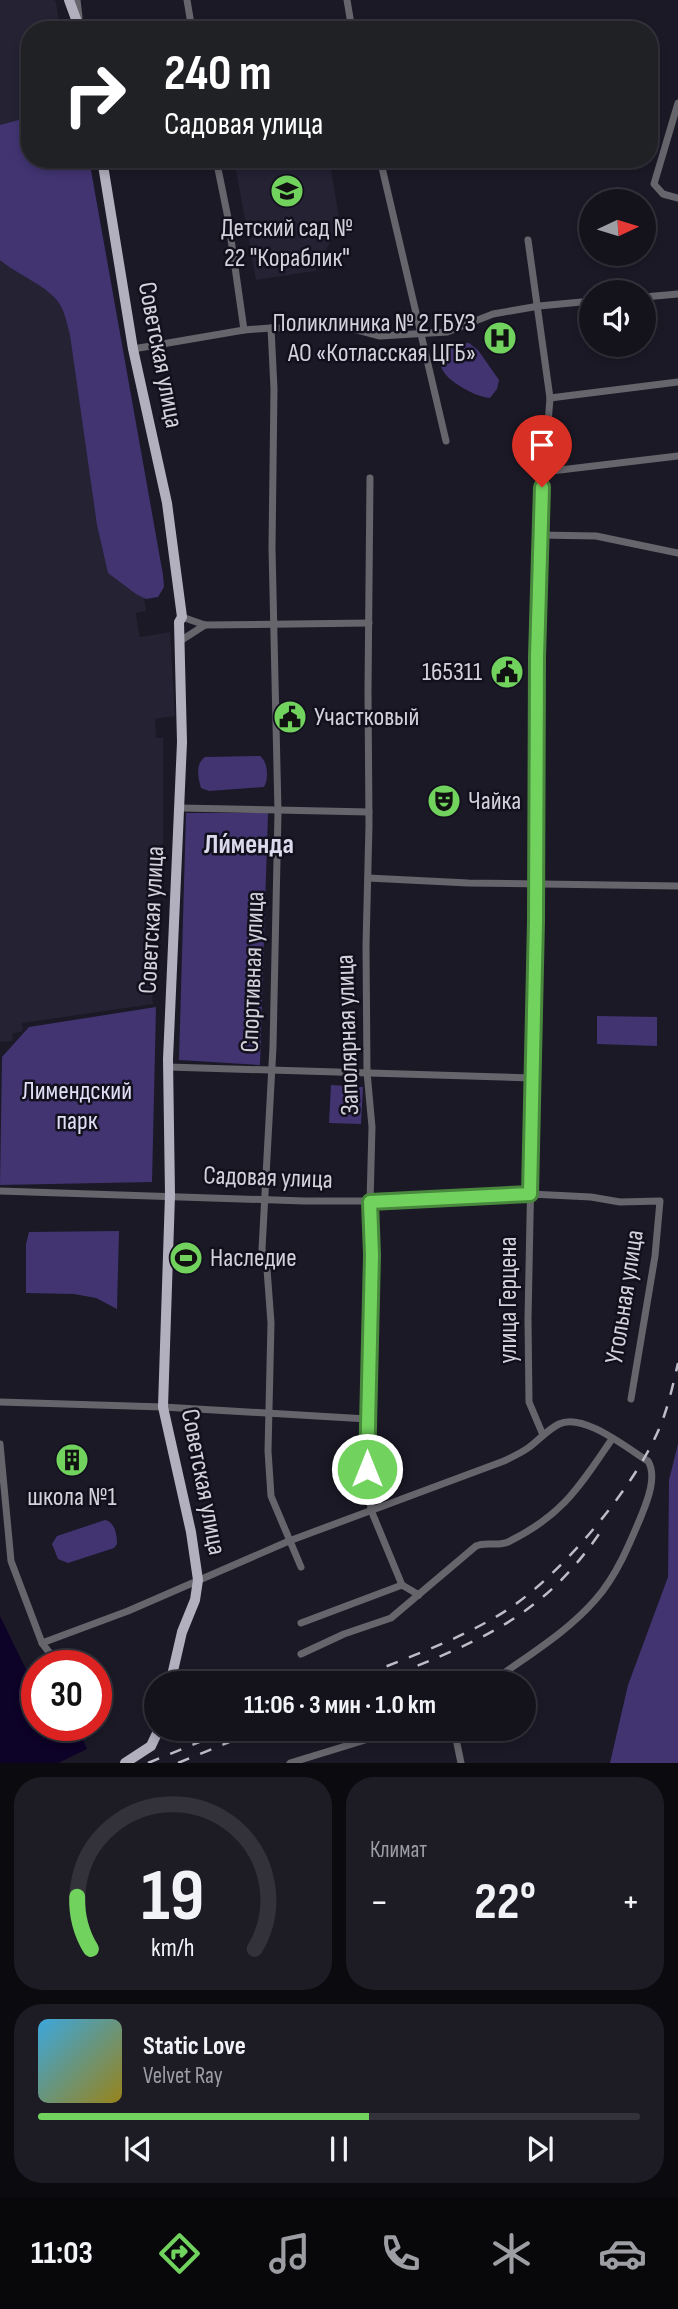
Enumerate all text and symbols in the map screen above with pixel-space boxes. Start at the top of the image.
text: 240 m [164,45,272,104]
icon: right [49,49,140,140]
text: Садовая улица [164,105,323,144]
school or university icon: Детский сад № 22 "Кораблик" [268,172,306,210]
north arrow [579,189,656,266]
map controls [579,189,656,357]
place label: Детский сад № 22 "Кораблик" [221,213,353,274]
street label: Советская улица [131,279,189,431]
button: sound [579,280,656,357]
place label: Поликлиника № 2 ГБУЗ АО «Котласская ЦГБ» [272,308,476,369]
hospital icon: Поликлиника № 2 ГБУЗ АО «Котласская ЦГБ» [481,319,519,357]
pin [512,415,572,487]
icon: arrive [523,426,561,464]
public building icon: 165311 [488,653,526,691]
place label: 165311 [422,657,482,688]
public building icon: Участковый [271,698,309,736]
place label: Участковый [314,702,419,733]
theatre icon: Чайка [425,782,463,820]
place label: Чайка [468,786,521,817]
district label: Ли́менда [204,828,294,861]
street label: Советская улица [133,845,171,995]
street label: Спортивная улица [235,891,271,1053]
street label: Заполярная улица [330,954,366,1116]
park label: Лимендский парк [22,1076,132,1137]
street label: Садовая улица [203,1160,333,1196]
street label: Угольная улица [599,1228,651,1366]
street label: улица Герцена [493,1237,524,1363]
sports icon: Наследие [167,1239,205,1277]
place label: Наследие [210,1243,297,1274]
street label: Советская улица [174,1406,232,1558]
position arrow [330,1432,404,1506]
building icon: школа №1 [53,1441,91,1479]
place label: школа №1 [27,1482,117,1513]
speed limit sign: 30 [21,1650,112,1741]
text: 11:06 · 3 мин · 1.0 km [244,1690,436,1721]
text: Климат [370,1836,427,1864]
text: 19 [141,1854,205,1942]
text: 22° [474,1871,536,1934]
text: − [370,1880,389,1925]
text: + [621,1880,640,1925]
text: km/h [151,1933,195,1964]
text: Static Love [143,2031,246,2062]
text: Velvet Ray [143,2062,223,2090]
icon: previous [119,2130,157,2168]
icon: pause [320,2130,358,2168]
icon: next [521,2130,559,2168]
icon: directions [155,2229,204,2278]
icon: music [265,2229,314,2278]
icon: phone [376,2229,425,2278]
icon: climate [487,2229,536,2278]
icon: car [598,2229,647,2278]
text: 11:03 [31,2234,93,2273]

